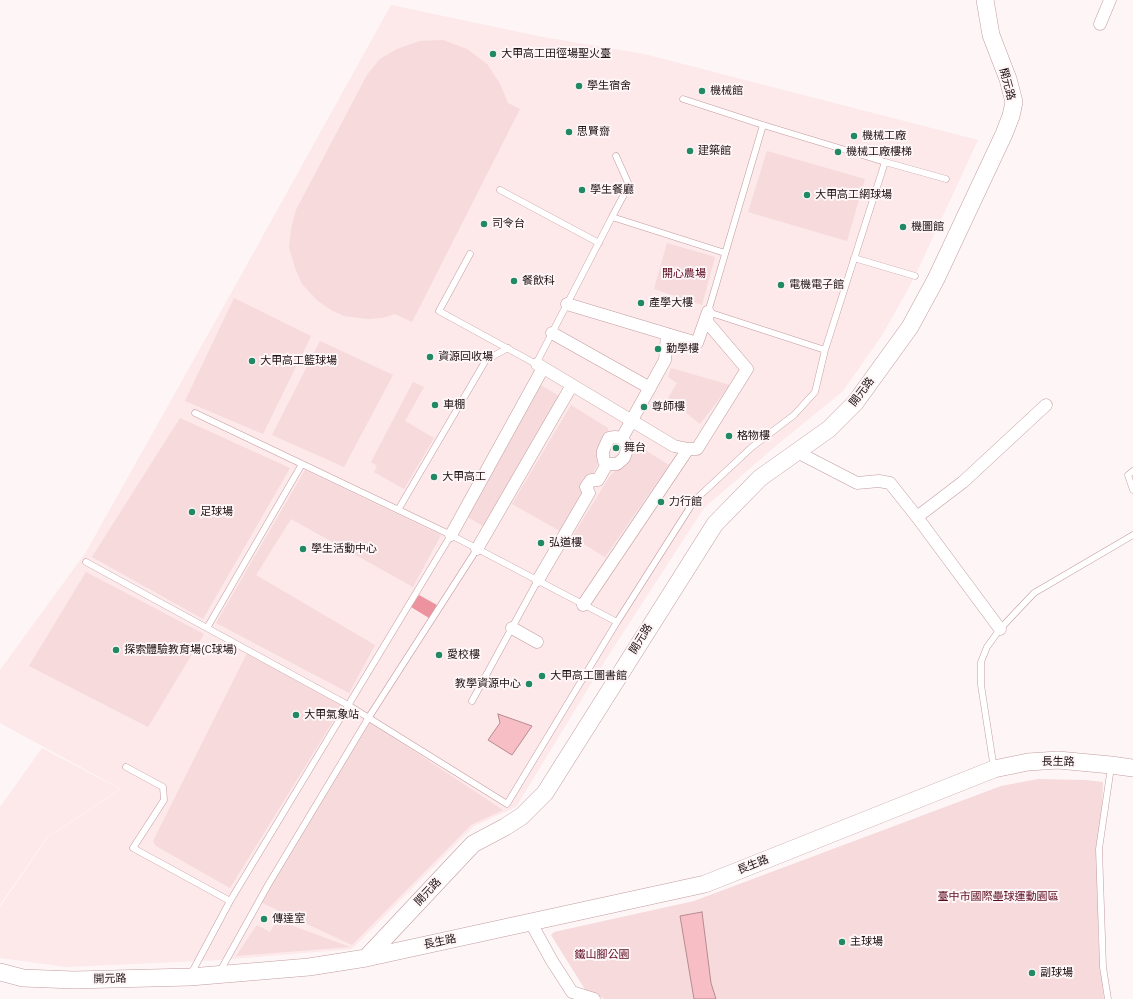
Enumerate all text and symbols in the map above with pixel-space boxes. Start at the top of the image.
place label: 大甲高工田徑場聖火臺 [501,47,611,61]
marker: 大甲高工田徑場聖火臺 [488,49,498,59]
street label: 開元路 [996,66,1018,102]
place label: 學生宿舍 [587,79,631,93]
marker: 學生宿舍 [574,81,584,91]
place label: 機械館 [710,84,743,98]
marker: 機械館 [697,86,707,96]
place label: 思賢齋 [577,125,610,139]
marker: 思賢齋 [564,127,574,137]
place label: 機械工廠 [862,129,906,143]
marker: 機械工廠 [849,131,859,141]
place label: 建築館 [698,144,731,158]
place label: 機械工廠樓梯 [846,145,912,159]
marker: 建築館 [685,146,695,156]
marker: 機械工廠樓梯 [833,147,843,157]
place label: 學生餐廳 [590,183,634,197]
marker: 學生餐廳 [577,185,587,195]
place label: 大甲高工網球場 [815,188,892,202]
marker: 大甲高工網球場 [802,190,812,200]
place label: 司令台 [492,217,525,231]
marker: 司令台 [479,219,489,229]
place label: 機圖館 [911,220,944,234]
marker: 機圖館 [898,222,908,232]
park label: 開心農場 [662,267,706,281]
place label: 餐飲科 [522,274,555,288]
marker: 餐飲科 [509,276,519,286]
place label: 電機電子館 [789,278,844,292]
marker: 電機電子館 [776,280,786,290]
place label: 產學大樓 [649,296,693,310]
marker: 產學大樓 [636,298,646,308]
place label: 勤學樓 [666,342,699,356]
marker: 勤學樓 [653,344,663,354]
place label: 資源回收場 [438,350,493,364]
marker: 資源回收場 [425,352,435,362]
place label: 大甲高工籃球場 [260,354,337,368]
marker: 大甲高工籃球場 [247,356,257,366]
street label: 開元路 [847,375,877,409]
place label: 車棚 [443,398,465,412]
marker: 車棚 [430,400,440,410]
place label: 尊師樓 [652,400,685,414]
marker: 尊師樓 [639,402,649,412]
place label: 格物樓 [737,429,770,443]
marker: 格物樓 [724,431,734,441]
place label: 舞台 [624,441,646,455]
marker: 舞台 [611,443,621,453]
place label: 大甲高工 [442,470,486,484]
marker: 大甲高工 [429,472,439,482]
place label: 力行館 [669,495,702,509]
marker: 力行館 [656,497,666,507]
place label: 足球場 [200,505,233,519]
marker: 足球場 [187,507,197,517]
place label: 弘道樓 [549,536,582,550]
marker: 弘道樓 [536,538,546,548]
place label: 學生活動中心 [311,542,377,556]
marker: 學生活動中心 [298,544,308,554]
street label: 開元路 [627,622,655,656]
place label: 探索體驗教育場(C球場) [124,643,237,657]
marker: 探索體驗教育場(C球場) [111,645,121,655]
place label: 愛校樓 [447,648,480,662]
marker: 愛校樓 [434,650,444,660]
place label: 大甲高工圖書館 [550,669,627,683]
marker: 大甲高工圖書館 [537,671,547,681]
place label: 教學資源中心 [455,677,521,691]
marker: 教學資源中心 [524,679,534,689]
place label: 大甲氣象站 [304,708,359,722]
marker: 大甲氣象站 [291,710,301,720]
street label: 長生路 [1041,755,1075,769]
street label: 長生路 [735,853,771,877]
street label: 開元路 [412,875,444,909]
park label: 臺中市國際壘球運動園區 [938,890,1058,904]
place label: 傳達室 [272,912,305,926]
marker: 傳達室 [259,914,269,924]
street label: 長生路 [422,932,458,952]
place label: 主球場 [850,935,883,949]
marker: 主球場 [837,937,847,947]
park label: 鐵山腳公園 [575,948,629,962]
place label: 副球場 [1040,966,1073,980]
marker: 副球場 [1027,968,1037,978]
street label: 開元路 [93,972,127,986]

